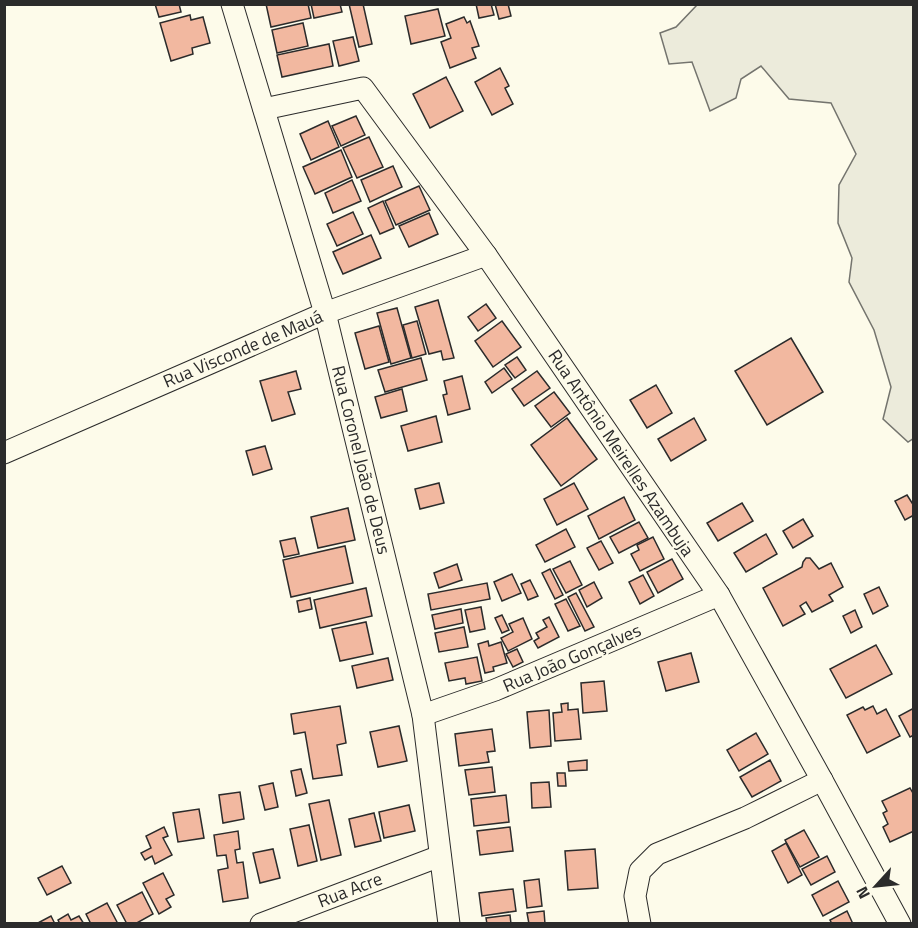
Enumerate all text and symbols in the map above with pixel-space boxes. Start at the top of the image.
street label: Rua Visconde de Mauá [159,303,327,394]
street label: Rua Antônio Meirelles Azambuja [542,344,701,562]
street label: Rua Coronel João de Deus [325,363,398,557]
street label: Rua João Gonçalves [498,616,645,699]
north arrow [846,856,906,916]
street label: Rua Acre [314,865,386,914]
text: N [849,882,876,903]

